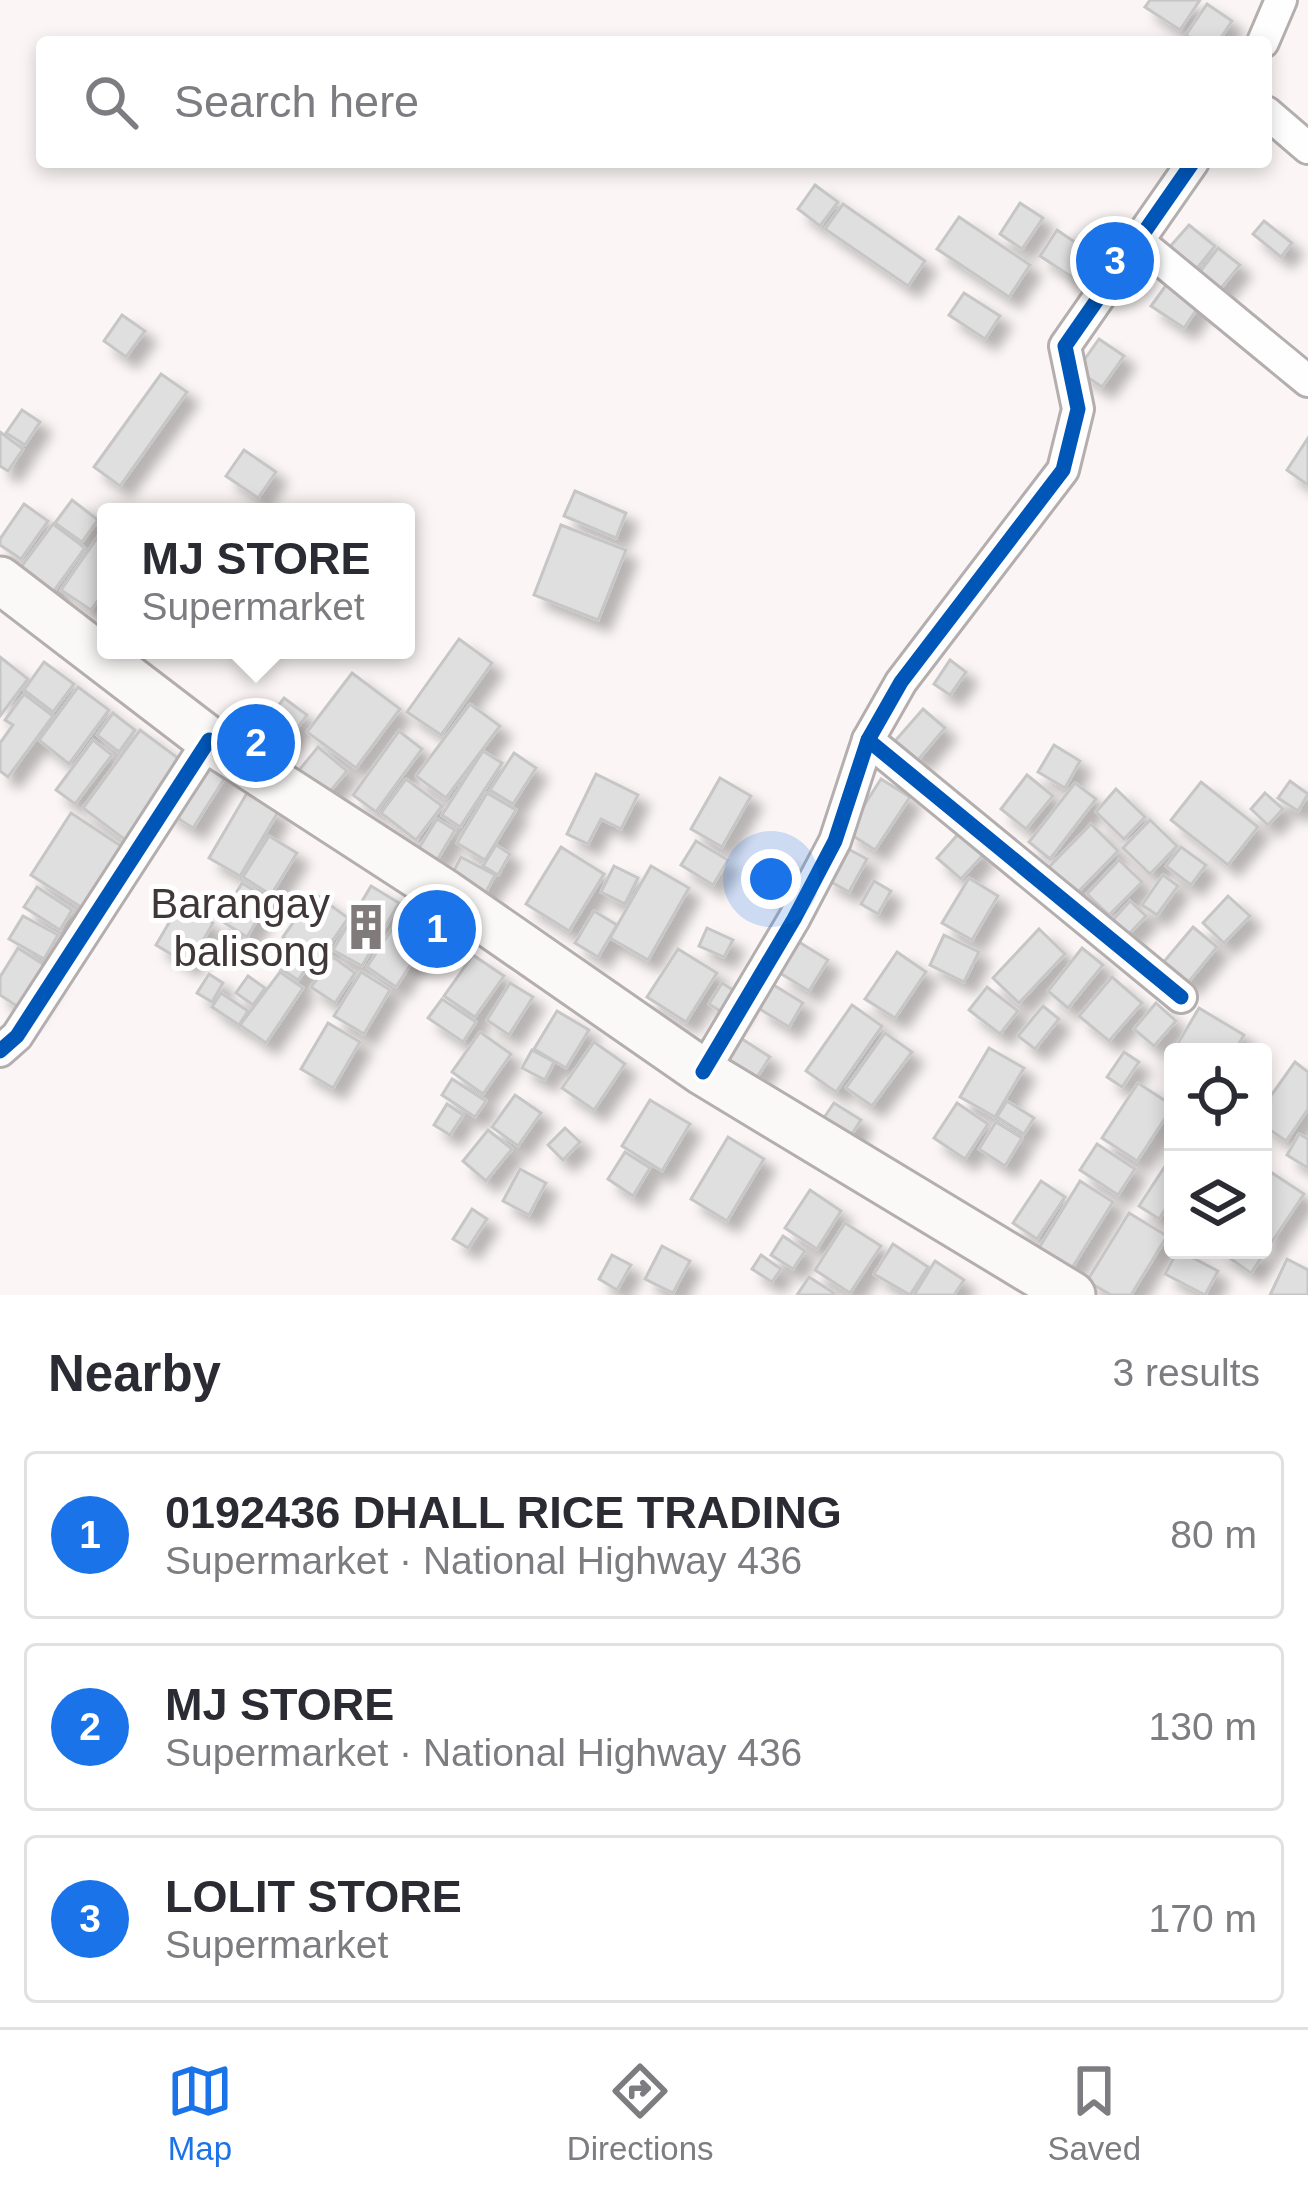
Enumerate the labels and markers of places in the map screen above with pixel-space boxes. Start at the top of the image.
pin: 3 [1076,216,1154,306]
pin: 2 [217,698,295,788]
place label: Barangay balisong [150,880,330,975]
pin: 1 [398,884,476,974]
building icon: Barangay balisong [341,902,391,952]

